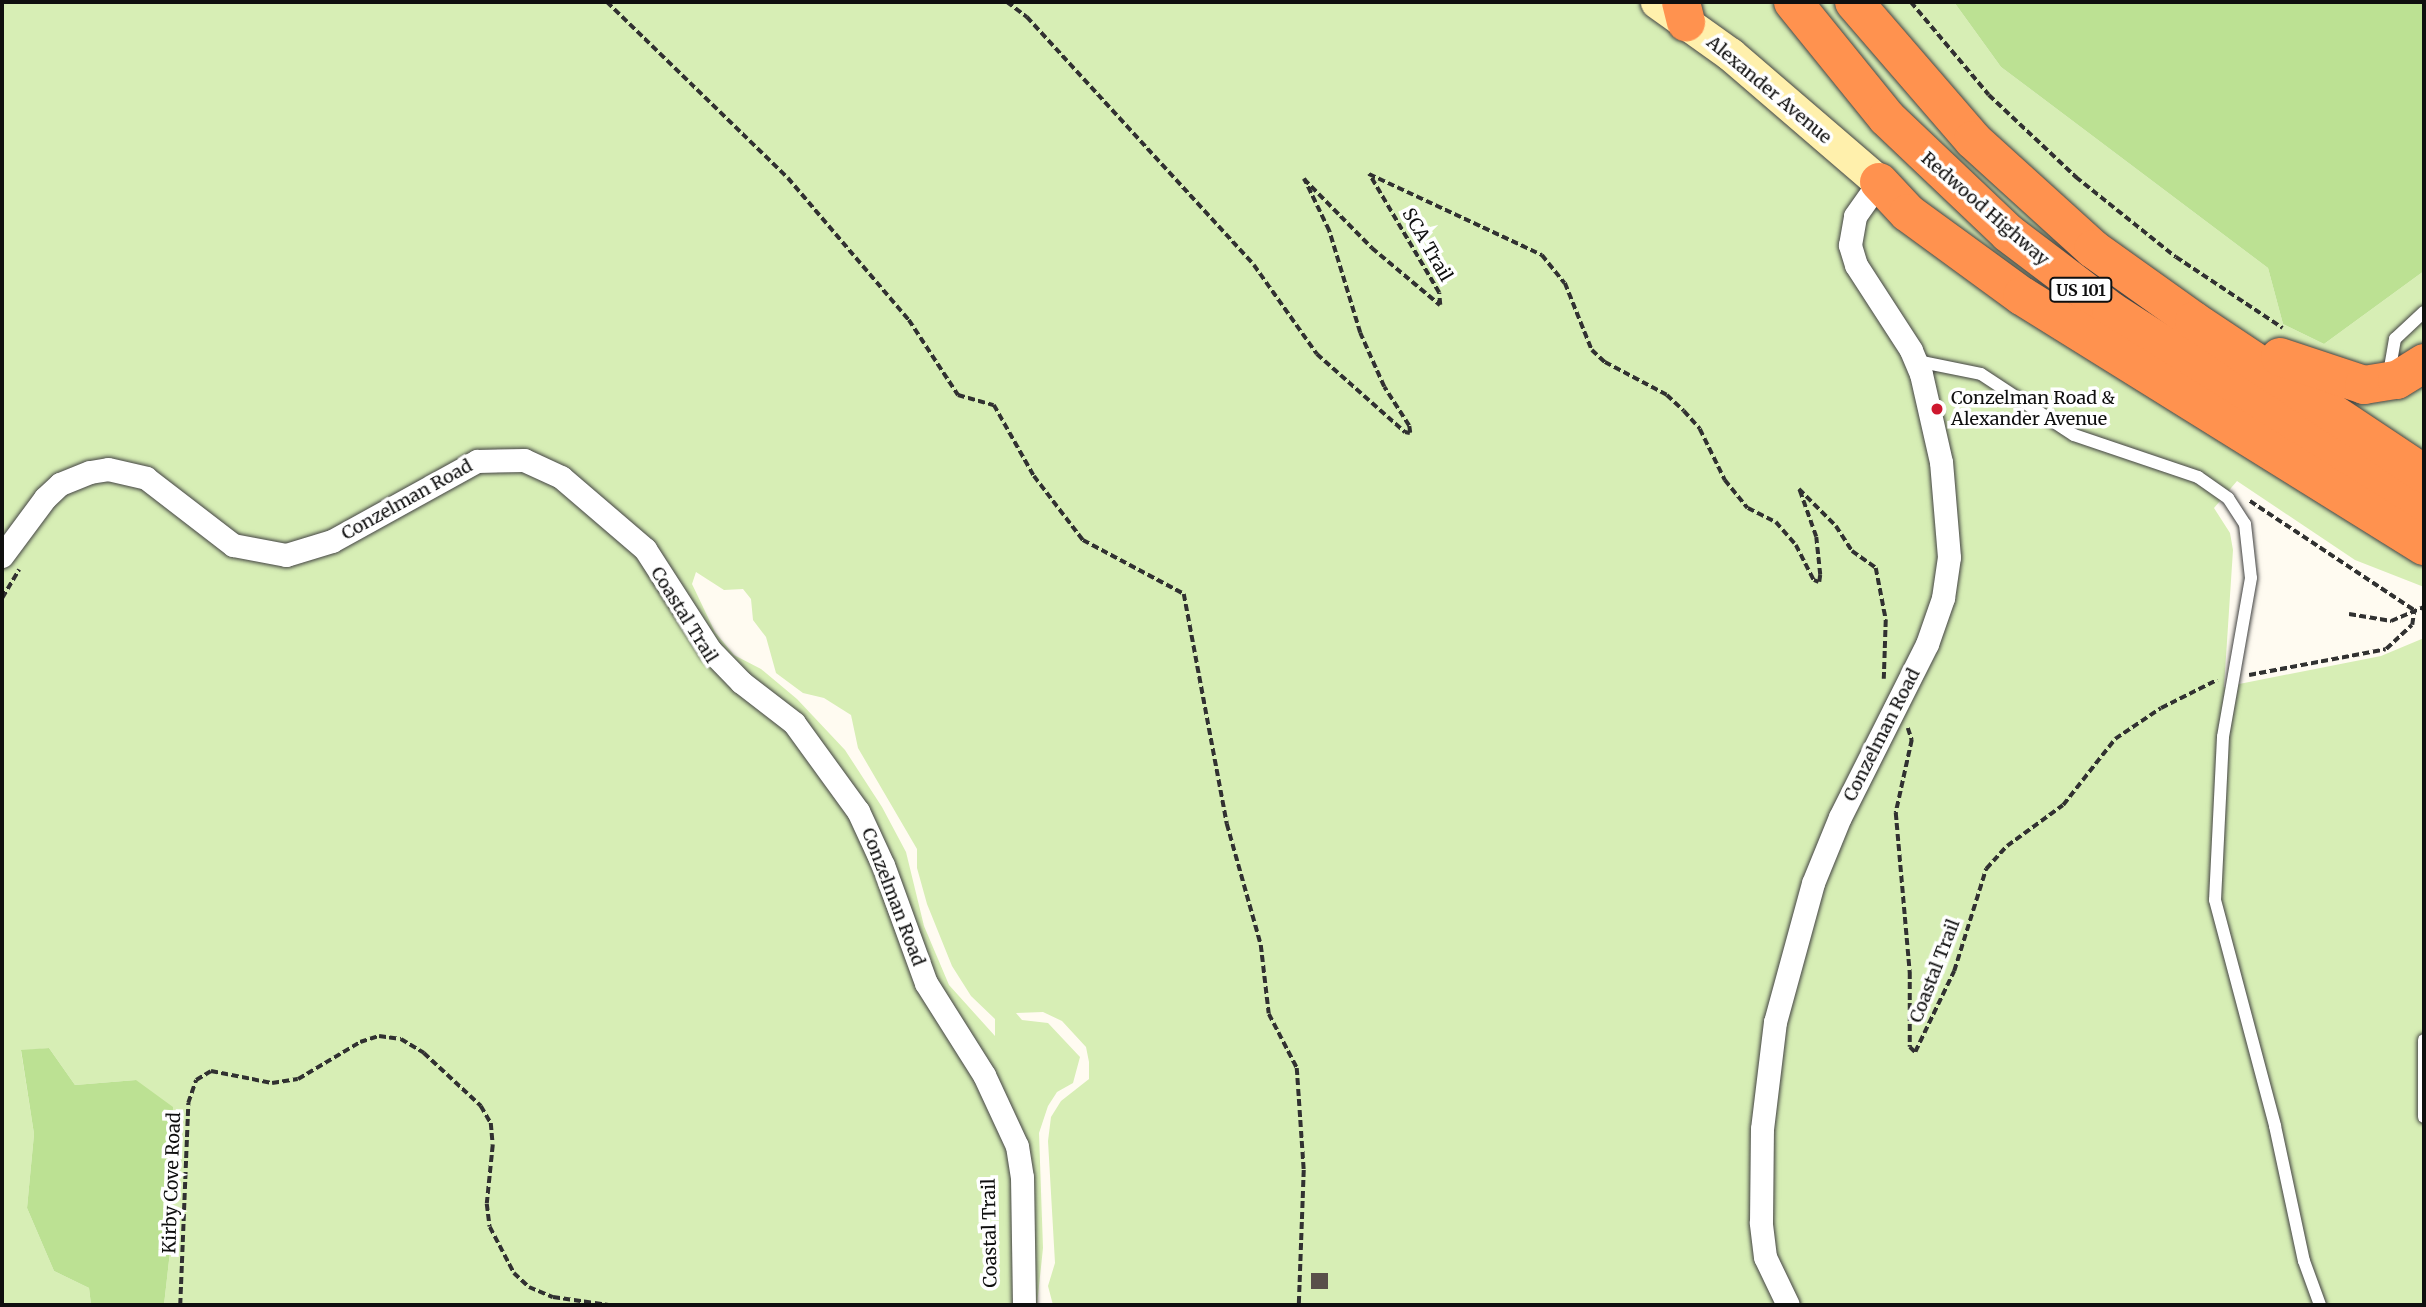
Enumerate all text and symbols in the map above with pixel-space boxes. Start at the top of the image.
street label: Alexander Avenue [1702,32,1836,148]
street label: Redwood Highway [1917,148,2053,270]
street label: SCA Trail [1397,205,1457,285]
road number: US 101 [2048,278,2114,302]
place label: Conzelman Road & Alexander Avenue [1951,388,2115,430]
marker: Conzelman Road & Alexander Avenue [1929,401,1945,417]
street label: Conzelman Road [338,455,476,545]
street label: Coastal Trail [646,563,722,667]
street label: Conzelman Road [1839,665,1925,805]
street label: Conzelman Road [857,825,929,969]
street label: Coastal Trail [1905,916,1965,1026]
street label: Kirby Cove Road [159,1112,185,1254]
street label: Coastal Trail [978,1178,1002,1288]

